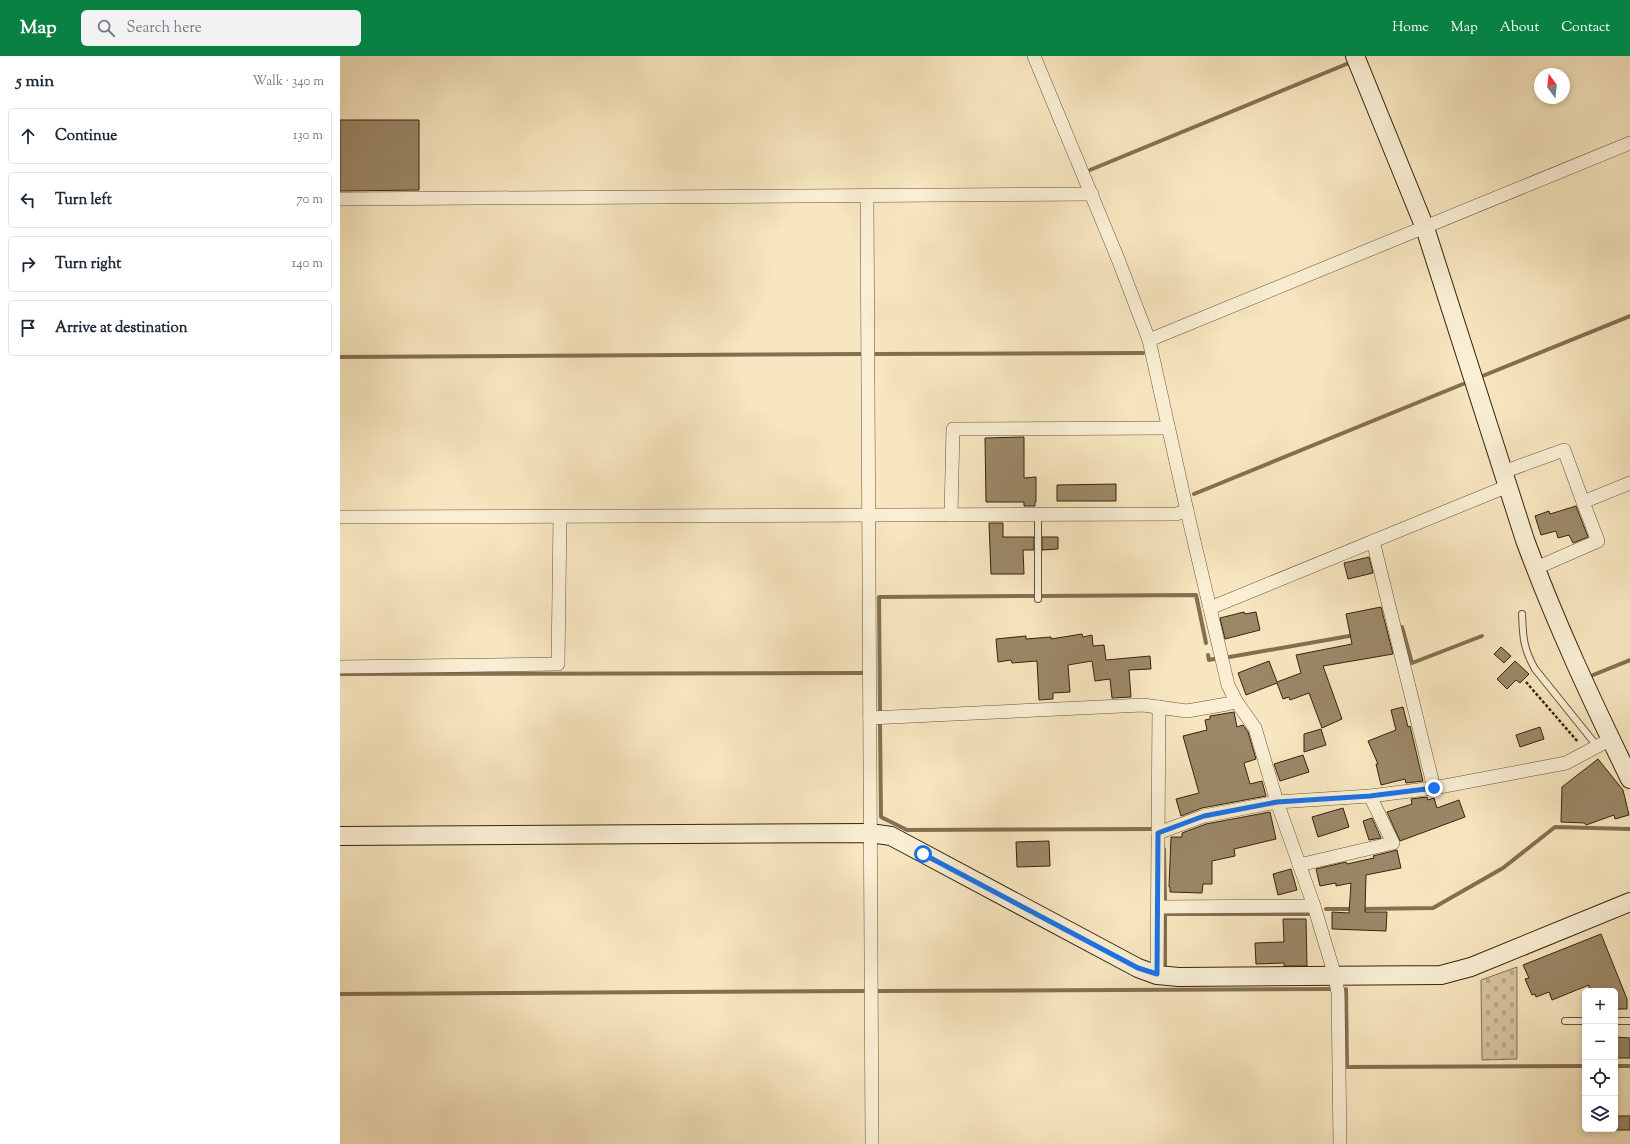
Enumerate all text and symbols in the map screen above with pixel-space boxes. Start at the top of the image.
search box [81,10,361,46]
text: Map [20,15,57,42]
icon: search [95,17,117,39]
text: Search here [127,18,202,39]
text: Home [1392,18,1429,38]
text: Map [1451,18,1478,38]
text: About [1500,18,1539,38]
text: Contact [1561,18,1610,38]
north arrow [1534,68,1570,104]
text: 5 min [16,70,54,94]
text: Walk · 340 m [253,73,324,91]
icon: ahead [17,125,39,147]
text: Continue [55,126,117,147]
text: 130 m [293,127,323,145]
icon: left [17,189,39,211]
text: Turn left [55,190,112,211]
text: 70 m [296,191,323,209]
icon: right [17,253,39,275]
text: Turn right [55,254,121,275]
text: 140 m [292,255,323,273]
icon: arrive [17,317,39,339]
text: Arrive at destination [55,318,188,339]
route end [1425,779,1443,797]
route start [914,845,932,863]
map controls [1582,988,1618,1132]
button: + [1582,988,1618,1024]
button: − [1582,1024,1618,1060]
button: locate [1582,1060,1618,1096]
button: layers [1582,1096,1618,1132]

